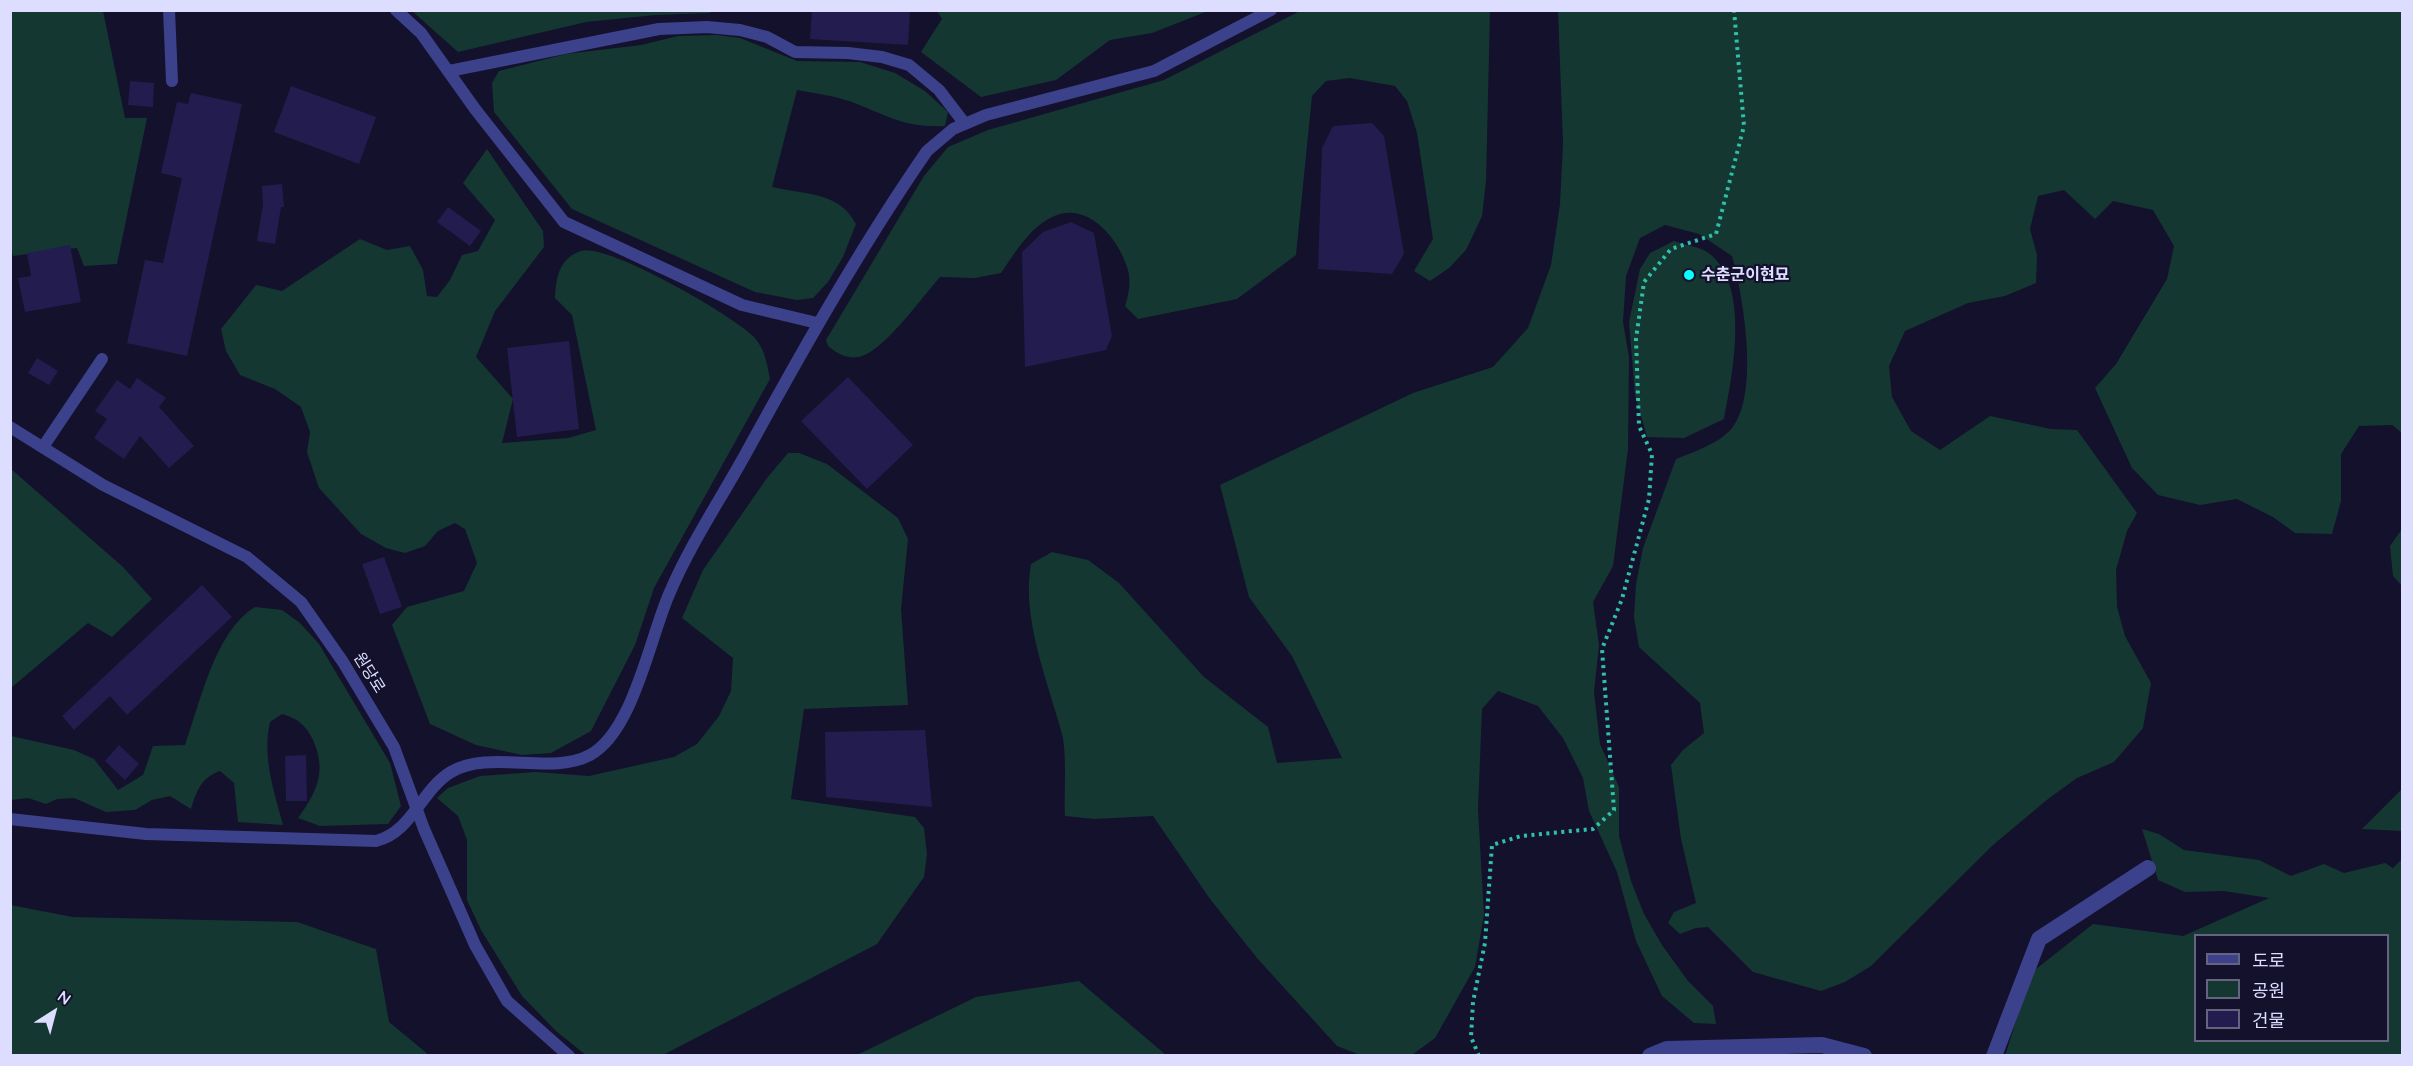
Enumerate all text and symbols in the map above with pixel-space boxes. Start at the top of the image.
place label: 수춘군이현묘 [1701,265,1789,285]
marker: 수춘군이현묘 [1682,268,1696,282]
street label: 원당로 [349,649,389,697]
legend [2194,934,2389,1042]
text: 도로 [2252,949,2285,972]
text: 공원 [2252,979,2285,1002]
north arrow [24,982,84,1042]
text: N [54,986,75,1009]
text: 건물 [2252,1009,2285,1032]

